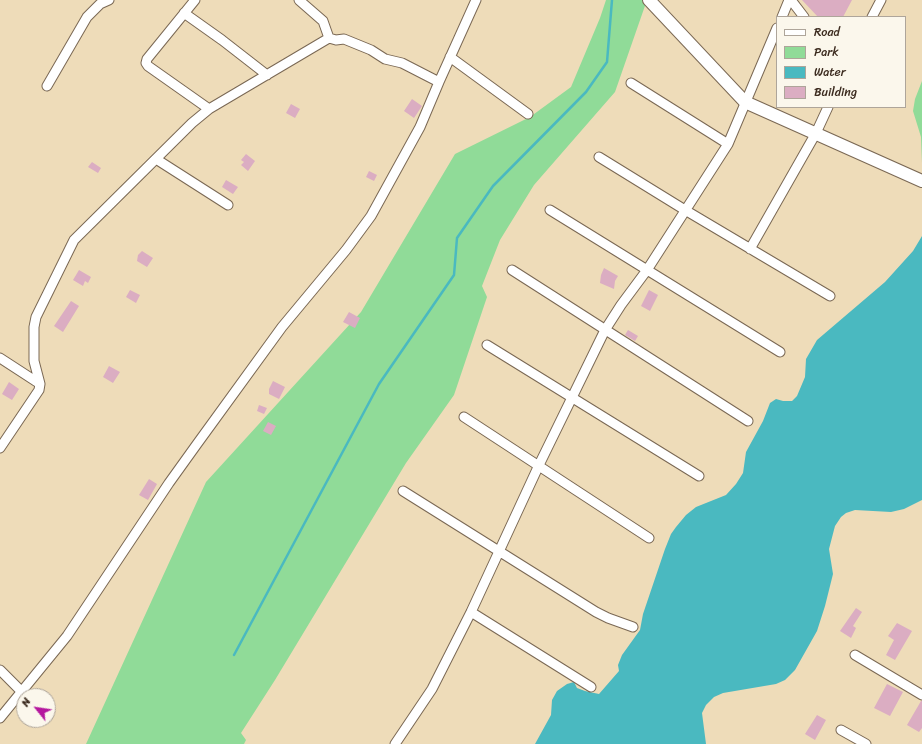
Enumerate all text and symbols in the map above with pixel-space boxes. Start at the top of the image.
legend [776,16,906,108]
text: Road [814,21,840,43]
text: Park [814,41,839,63]
text: Water [814,61,846,83]
text: Building [814,81,857,103]
north arrow [16,688,56,728]
text: N [16,694,36,710]

